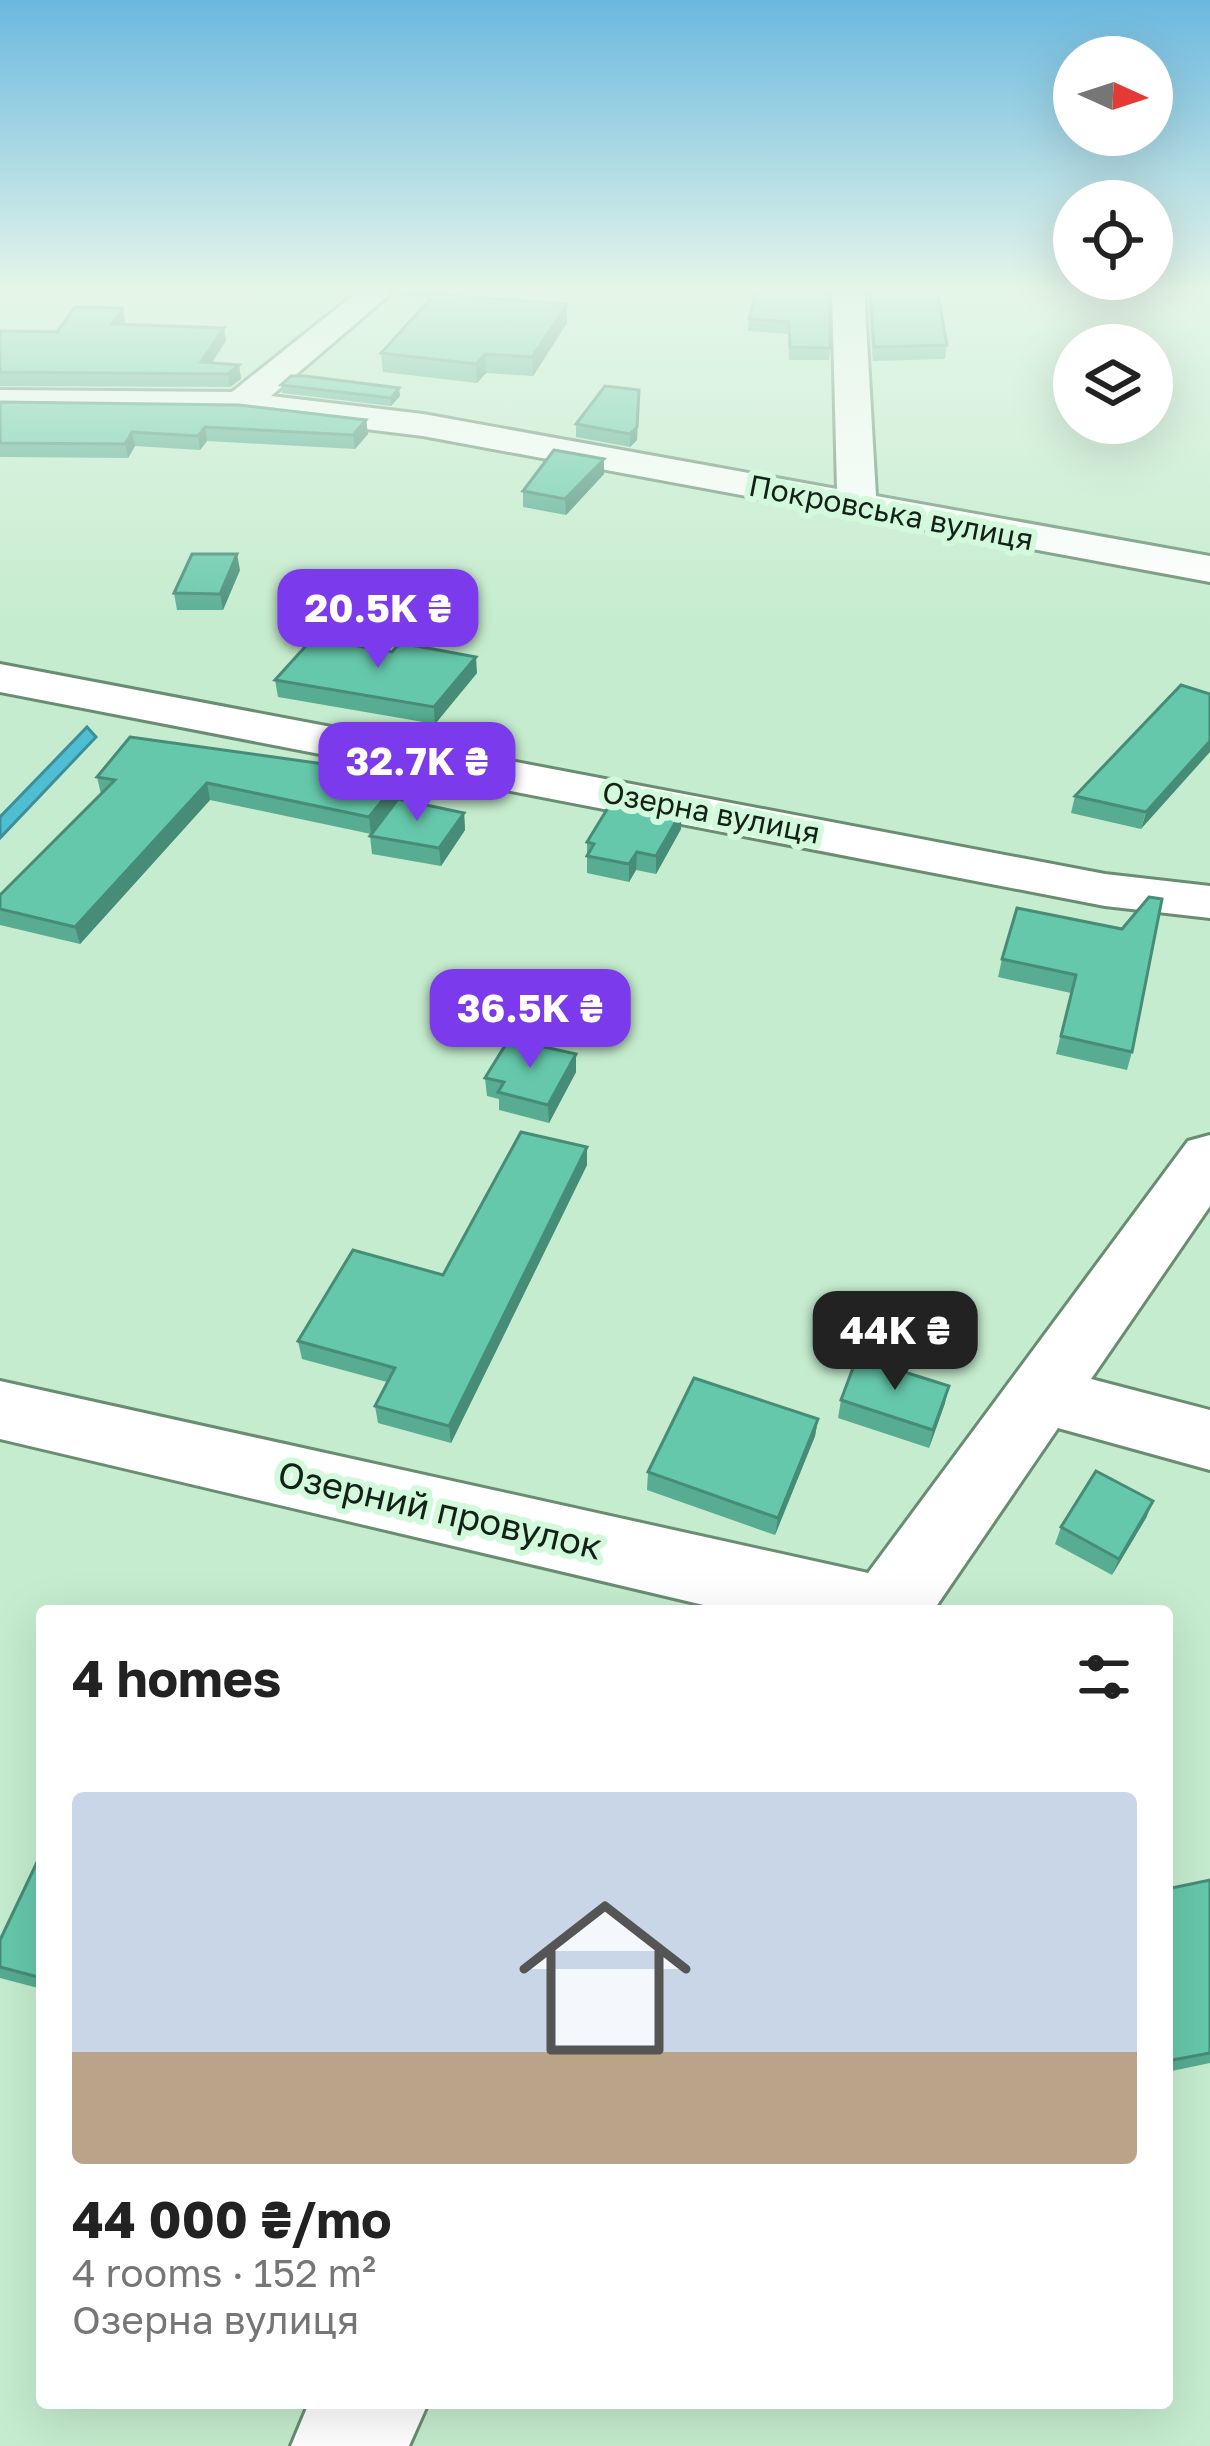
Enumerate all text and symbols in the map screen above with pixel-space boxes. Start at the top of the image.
north arrow [1053,36,1173,156]
map controls [1053,36,1173,444]
button: locate [1053,180,1173,300]
button: layers [1053,324,1173,444]
street label: Покровська вулиця [746,467,1037,557]
pin: 20.5K ₴ [267,569,489,671]
text: 20.5K ₴ [304,584,452,631]
pin: 32.7K ₴ [306,722,528,824]
text: 32.7K ₴ [345,737,489,784]
street label: Озерна вулиця [599,773,823,851]
pin: 36.5K ₴ [419,969,641,1071]
text: 36.5K ₴ [457,984,603,1031]
pin: 44K ₴ [811,1291,979,1393]
text: 44K ₴ [840,1306,950,1353]
street label: Озерний провулок [274,1451,606,1568]
icon: filters [1071,1644,1137,1710]
text: 4 homes [72,1647,281,1708]
icon: home [497,1870,713,2086]
text: 44 000 ₴/mo [72,2188,392,2249]
text: 4 rooms · 152 m² [72,2249,376,2296]
text: Озерна вулиця [72,2296,359,2343]

